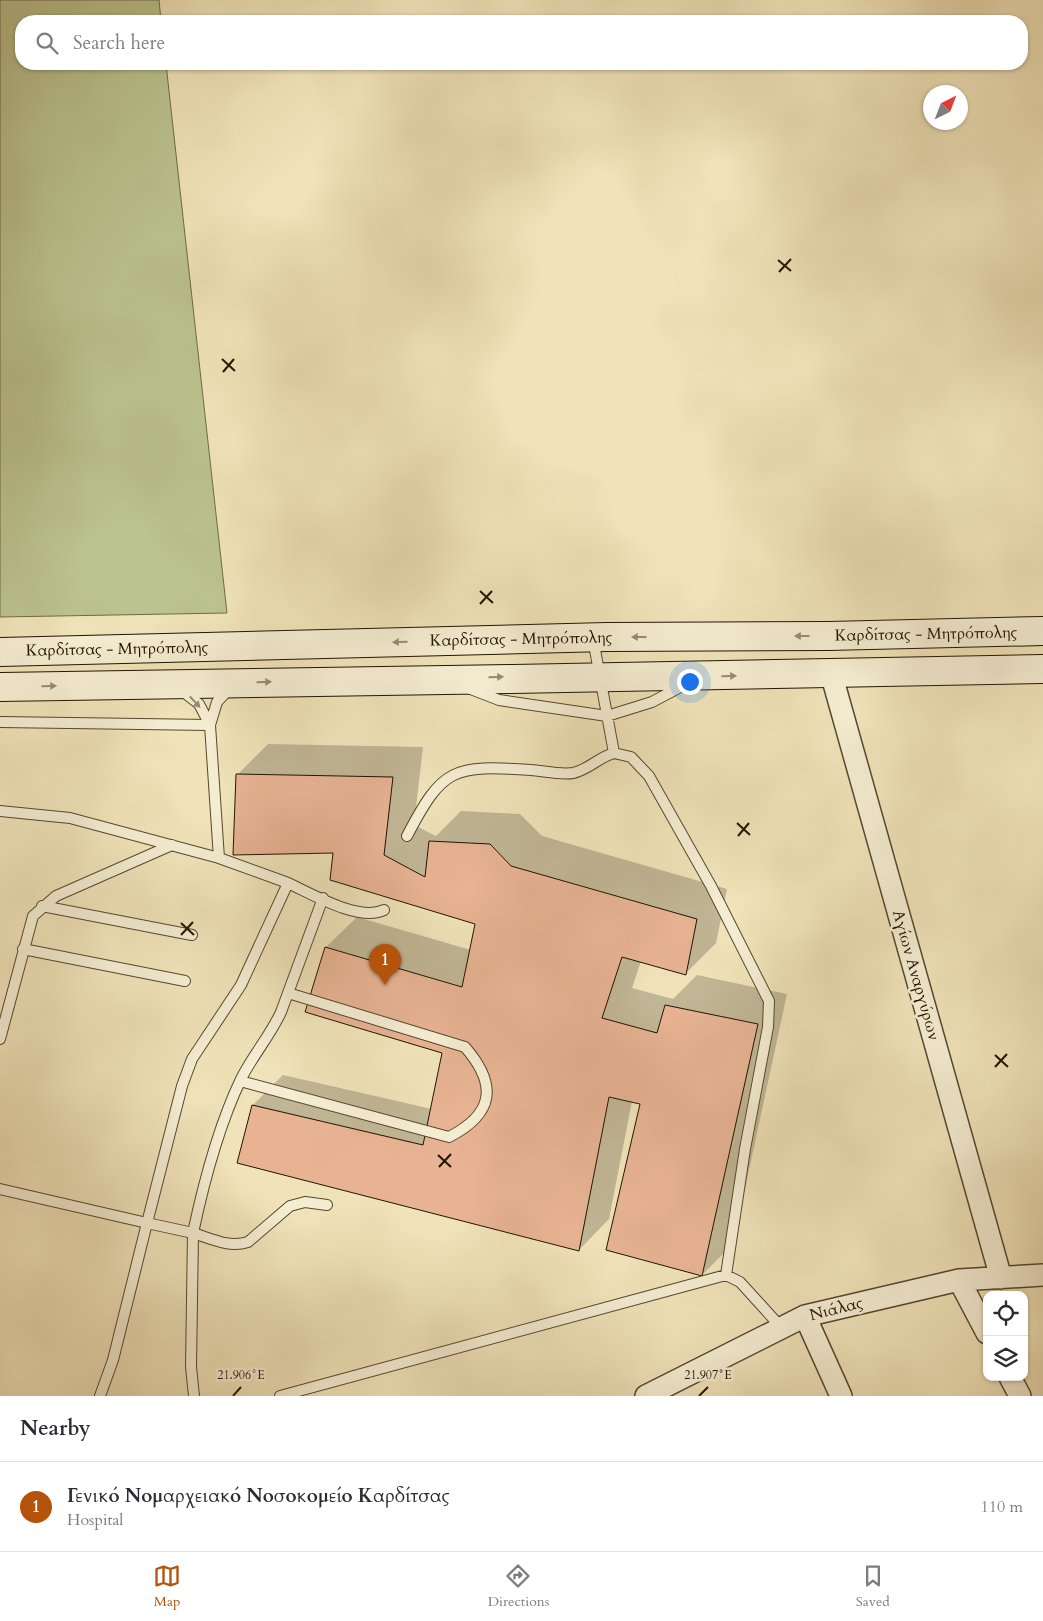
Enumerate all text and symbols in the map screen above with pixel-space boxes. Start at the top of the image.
search box [15,15,1028,70]
icon: search [33,29,61,57]
text: Search here [73,30,165,56]
north arrow [923,85,968,130]
street label: Καρδίτσας - Μητρόπολης [835,621,1018,647]
street label: Καρδίτσας - Μητρόπολης [430,626,613,652]
one-way arrow [794,632,810,640]
one-way arrow [631,633,647,641]
street label: Καρδίτσας - Μητρόπολης [26,636,209,662]
one-way arrow [392,638,408,646]
your location [677,669,703,695]
one-way arrow [721,672,737,680]
one-way arrow [488,673,504,681]
one-way arrow [256,678,272,686]
one-way arrow [41,682,57,690]
one-way arrow [189,695,201,707]
street label: Αγίων Αναργύρων [887,907,945,1043]
pin: 1 [369,944,401,985]
map controls [983,1291,1028,1381]
button: locate [983,1291,1028,1336]
street label: Νιάλας [807,1292,865,1326]
button: layers [983,1336,1028,1381]
text: 21.906°E [217,1367,265,1383]
text: 21.907°E [684,1367,732,1383]
text: Nearby [20,1414,91,1443]
text: Γενικό Νομαρχειακό Νοσοκομείο Καρδίτσας [67,1483,450,1509]
text: 1 [32,1496,40,1518]
text: 110 m [981,1496,1023,1518]
text: Hospital [67,1509,123,1531]
tab: Map [153,1562,181,1611]
tab: Directions [488,1562,549,1611]
tab: Saved [856,1562,890,1611]

